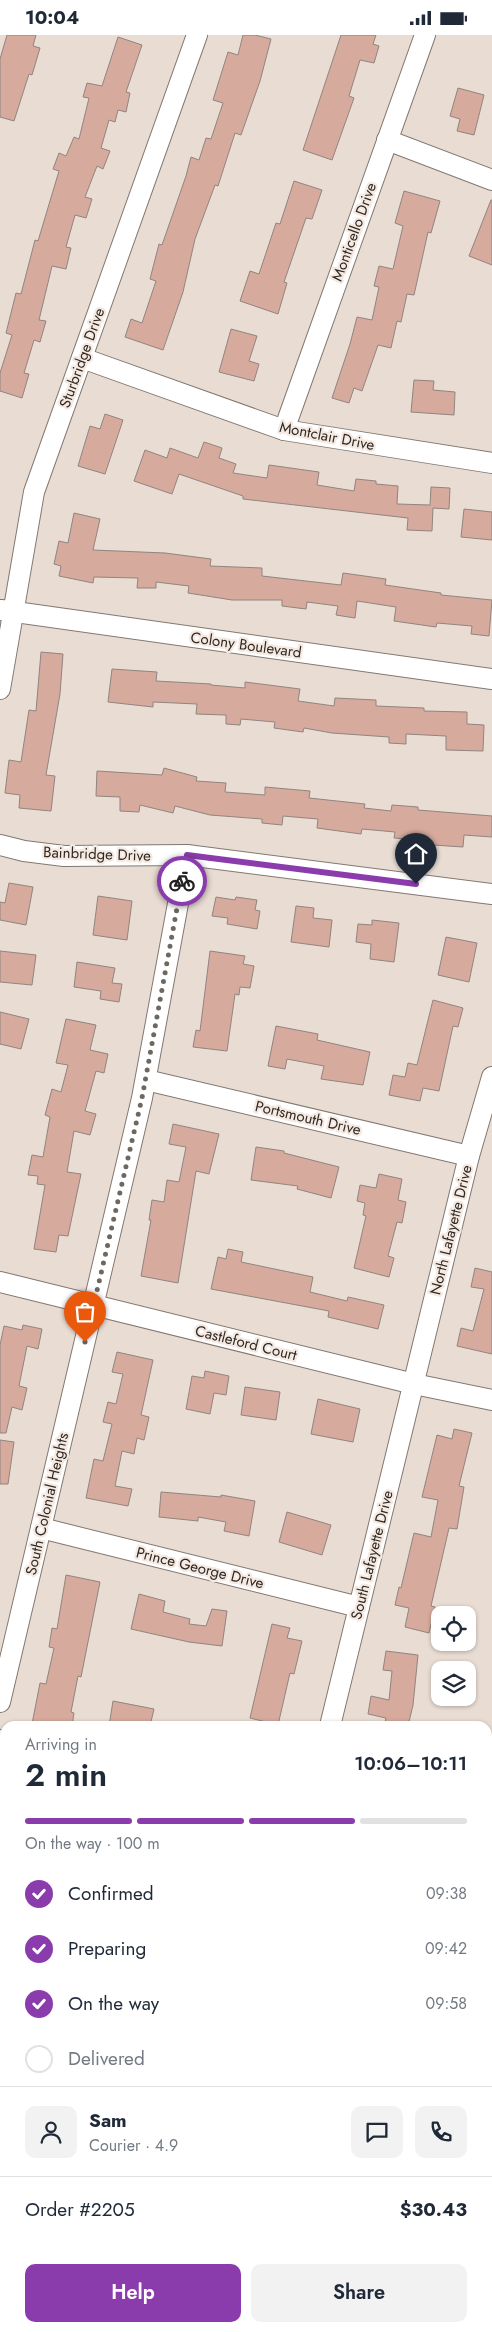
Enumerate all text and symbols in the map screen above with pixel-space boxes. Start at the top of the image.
text: 10:04 [25,4,79,31]
street label: Monticello Drive [326,179,382,284]
street label: Sturbridge Drive [54,305,110,411]
street label: Montclair Drive [278,416,377,456]
street label: Colony Boulevard [189,626,303,664]
pin [395,833,437,884]
icon: home [402,840,430,868]
street label: Bainbridge Drive [43,841,151,867]
courier [157,856,207,906]
icon: bike [168,867,196,895]
street label: Portsmouth Drive [253,1095,363,1141]
street label: North Lafayette Drive [424,1162,478,1297]
pin [64,1291,106,1342]
icon: bag [71,1298,99,1326]
street label: Castleford Court [193,1320,300,1366]
street label: South Colonial Heights [20,1431,74,1577]
street label: South Lafayette Drive [345,1488,399,1622]
street label: Prince George Drive [134,1542,266,1595]
map controls [431,1606,476,1706]
button: locate [431,1606,476,1651]
button: layers [431,1661,476,1706]
text: Arriving in [25,1733,97,1756]
text: 10:06–10:11 [354,1750,467,1777]
text: 2 min [25,1752,107,1798]
text: On the way · 100 m [25,1832,160,1855]
icon: check [25,1880,53,1908]
text: Confirmed [68,1880,154,1907]
text: 09:38 [426,1882,467,1905]
icon: check [25,1935,53,1963]
text: Preparing [68,1935,146,1962]
text: 09:42 [425,1937,467,1960]
icon: check [25,1990,53,2018]
text: On the way [68,1990,159,2017]
text: 09:58 [426,1992,467,2015]
text: Delivered [68,2045,145,2072]
button: person [25,2106,77,2158]
button: chat [351,2106,403,2158]
button: phone [415,2106,467,2158]
text: Sam [89,2107,127,2134]
text: Courier · 4.9 [89,2134,178,2157]
text: Order #2205 [25,2196,135,2223]
text: $30.43 [400,2196,467,2223]
button: Help [25,2264,241,2322]
button: Share [251,2264,467,2322]

